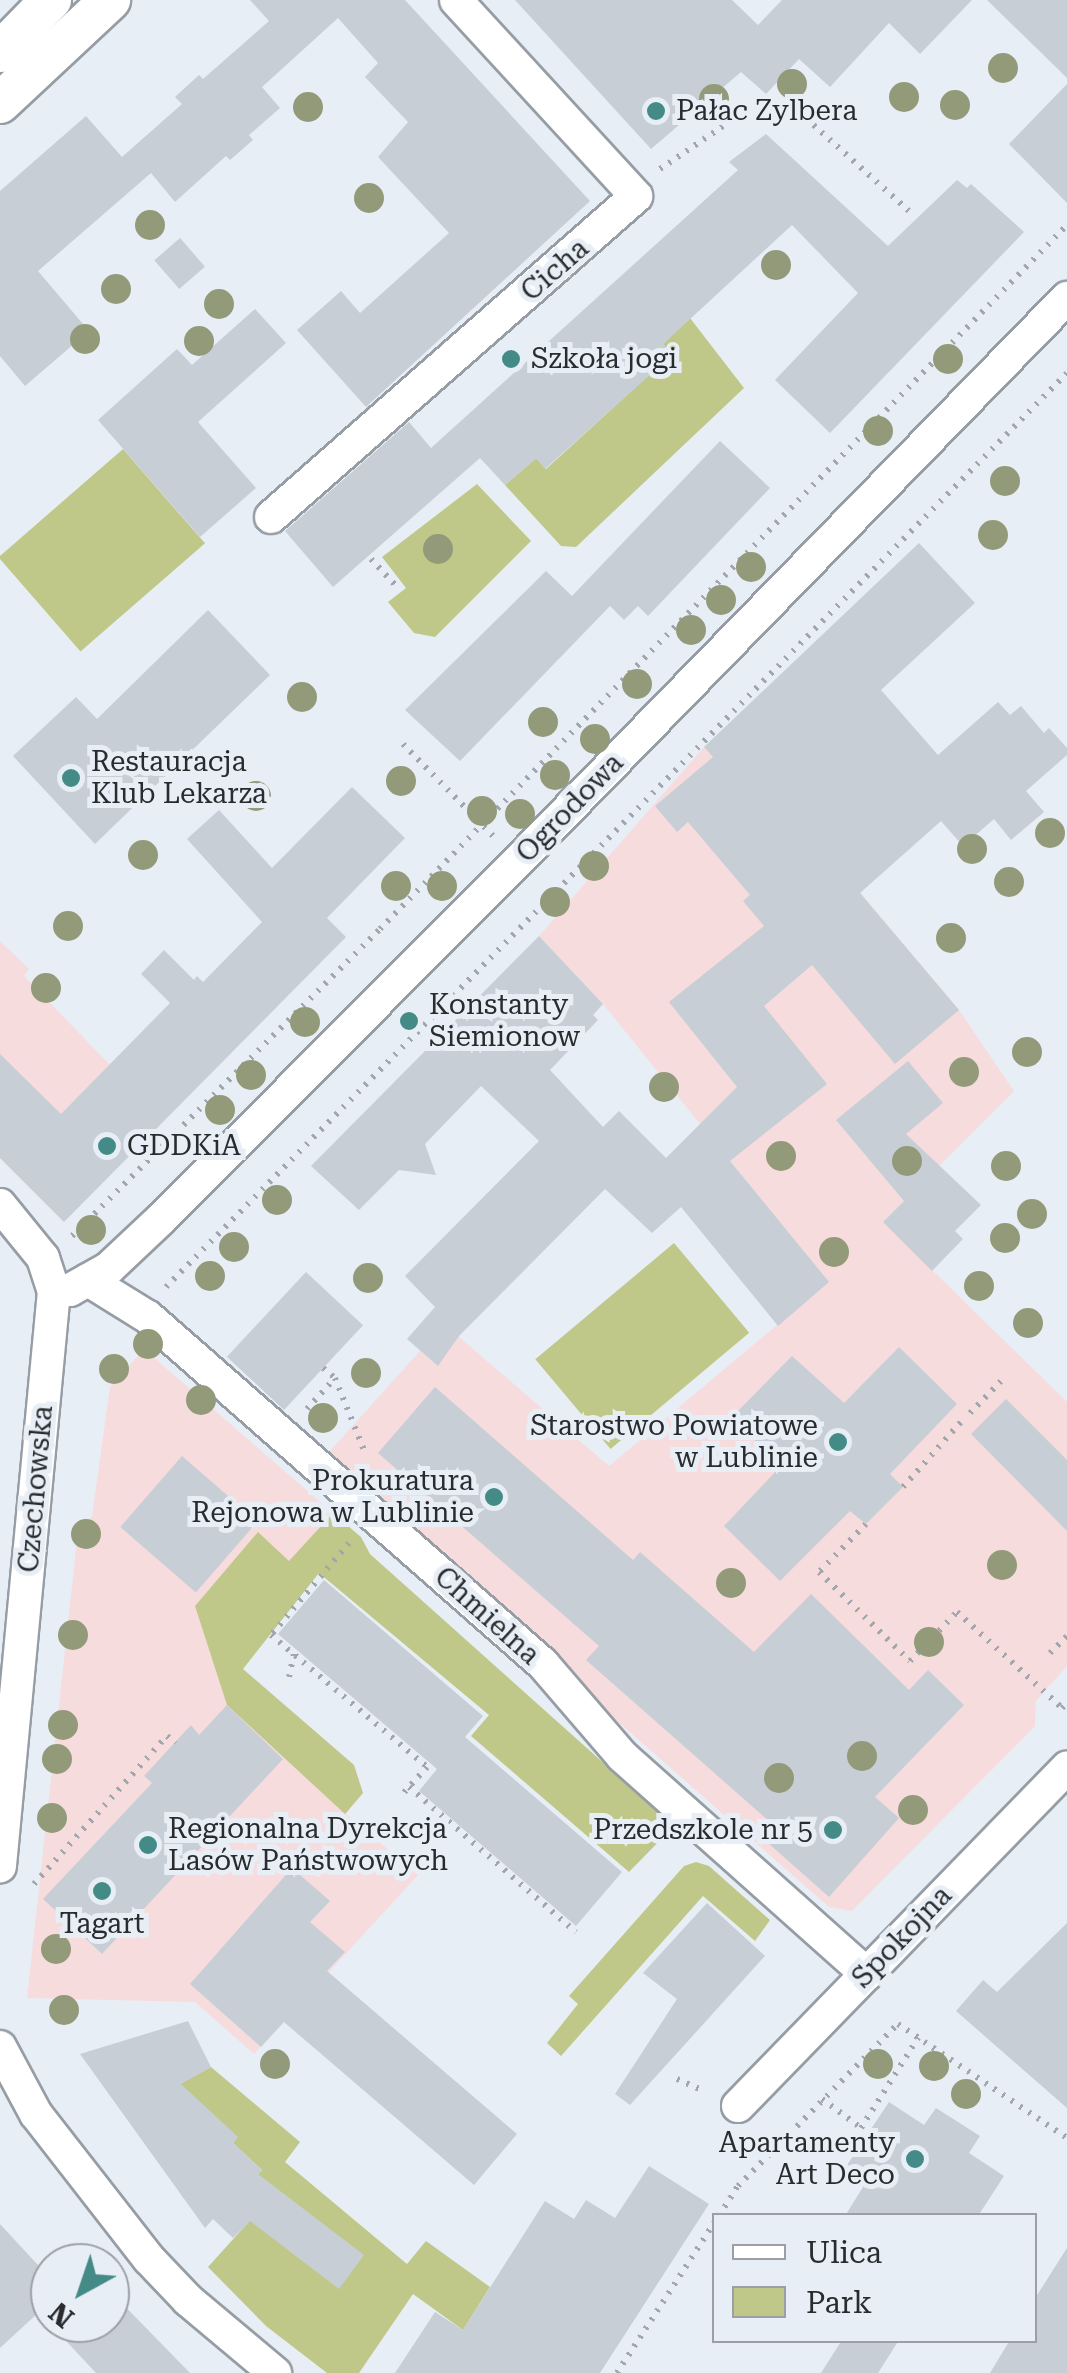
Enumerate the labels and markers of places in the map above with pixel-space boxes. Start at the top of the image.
place label: Pałac Zylbera [676,94,857,128]
marker: Pałac Zylbera [645,100,667,122]
place label: Szkoła jogi [531,342,677,376]
marker: Szkoła jogi [500,348,522,370]
place label: Restauracja Klub Lekarza [91,745,267,811]
marker: Restauracja Klub Lekarza [60,767,82,789]
place label: Konstanty Siemionow [429,988,580,1054]
marker: Konstanty Siemionow [398,1010,420,1032]
place label: GDDKiA [127,1129,241,1163]
marker: GDDKiA [96,1135,118,1157]
place label: Starostwo Powiatowe w Lublinie [530,1409,818,1475]
marker: Starostwo Powiatowe w Lublinie [827,1431,849,1453]
place label: Prokuratura Rejonowa w Lublinie [191,1464,474,1530]
marker: Prokuratura Rejonowa w Lublinie [483,1486,505,1508]
place label: Regionalna Dyrekcja Lasów Państwowych [168,1812,448,1878]
place label: Przedszkole nr 5 [593,1813,813,1847]
marker: Przedszkole nr 5 [822,1819,844,1841]
marker: Regionalna Dyrekcja Lasów Państwowych [137,1834,159,1856]
marker: Tagart [91,1880,113,1902]
place label: Tagart [59,1907,145,1941]
place label: Apartamenty Art Deco [719,2126,895,2192]
marker: Apartamenty Art Deco [904,2148,926,2170]

